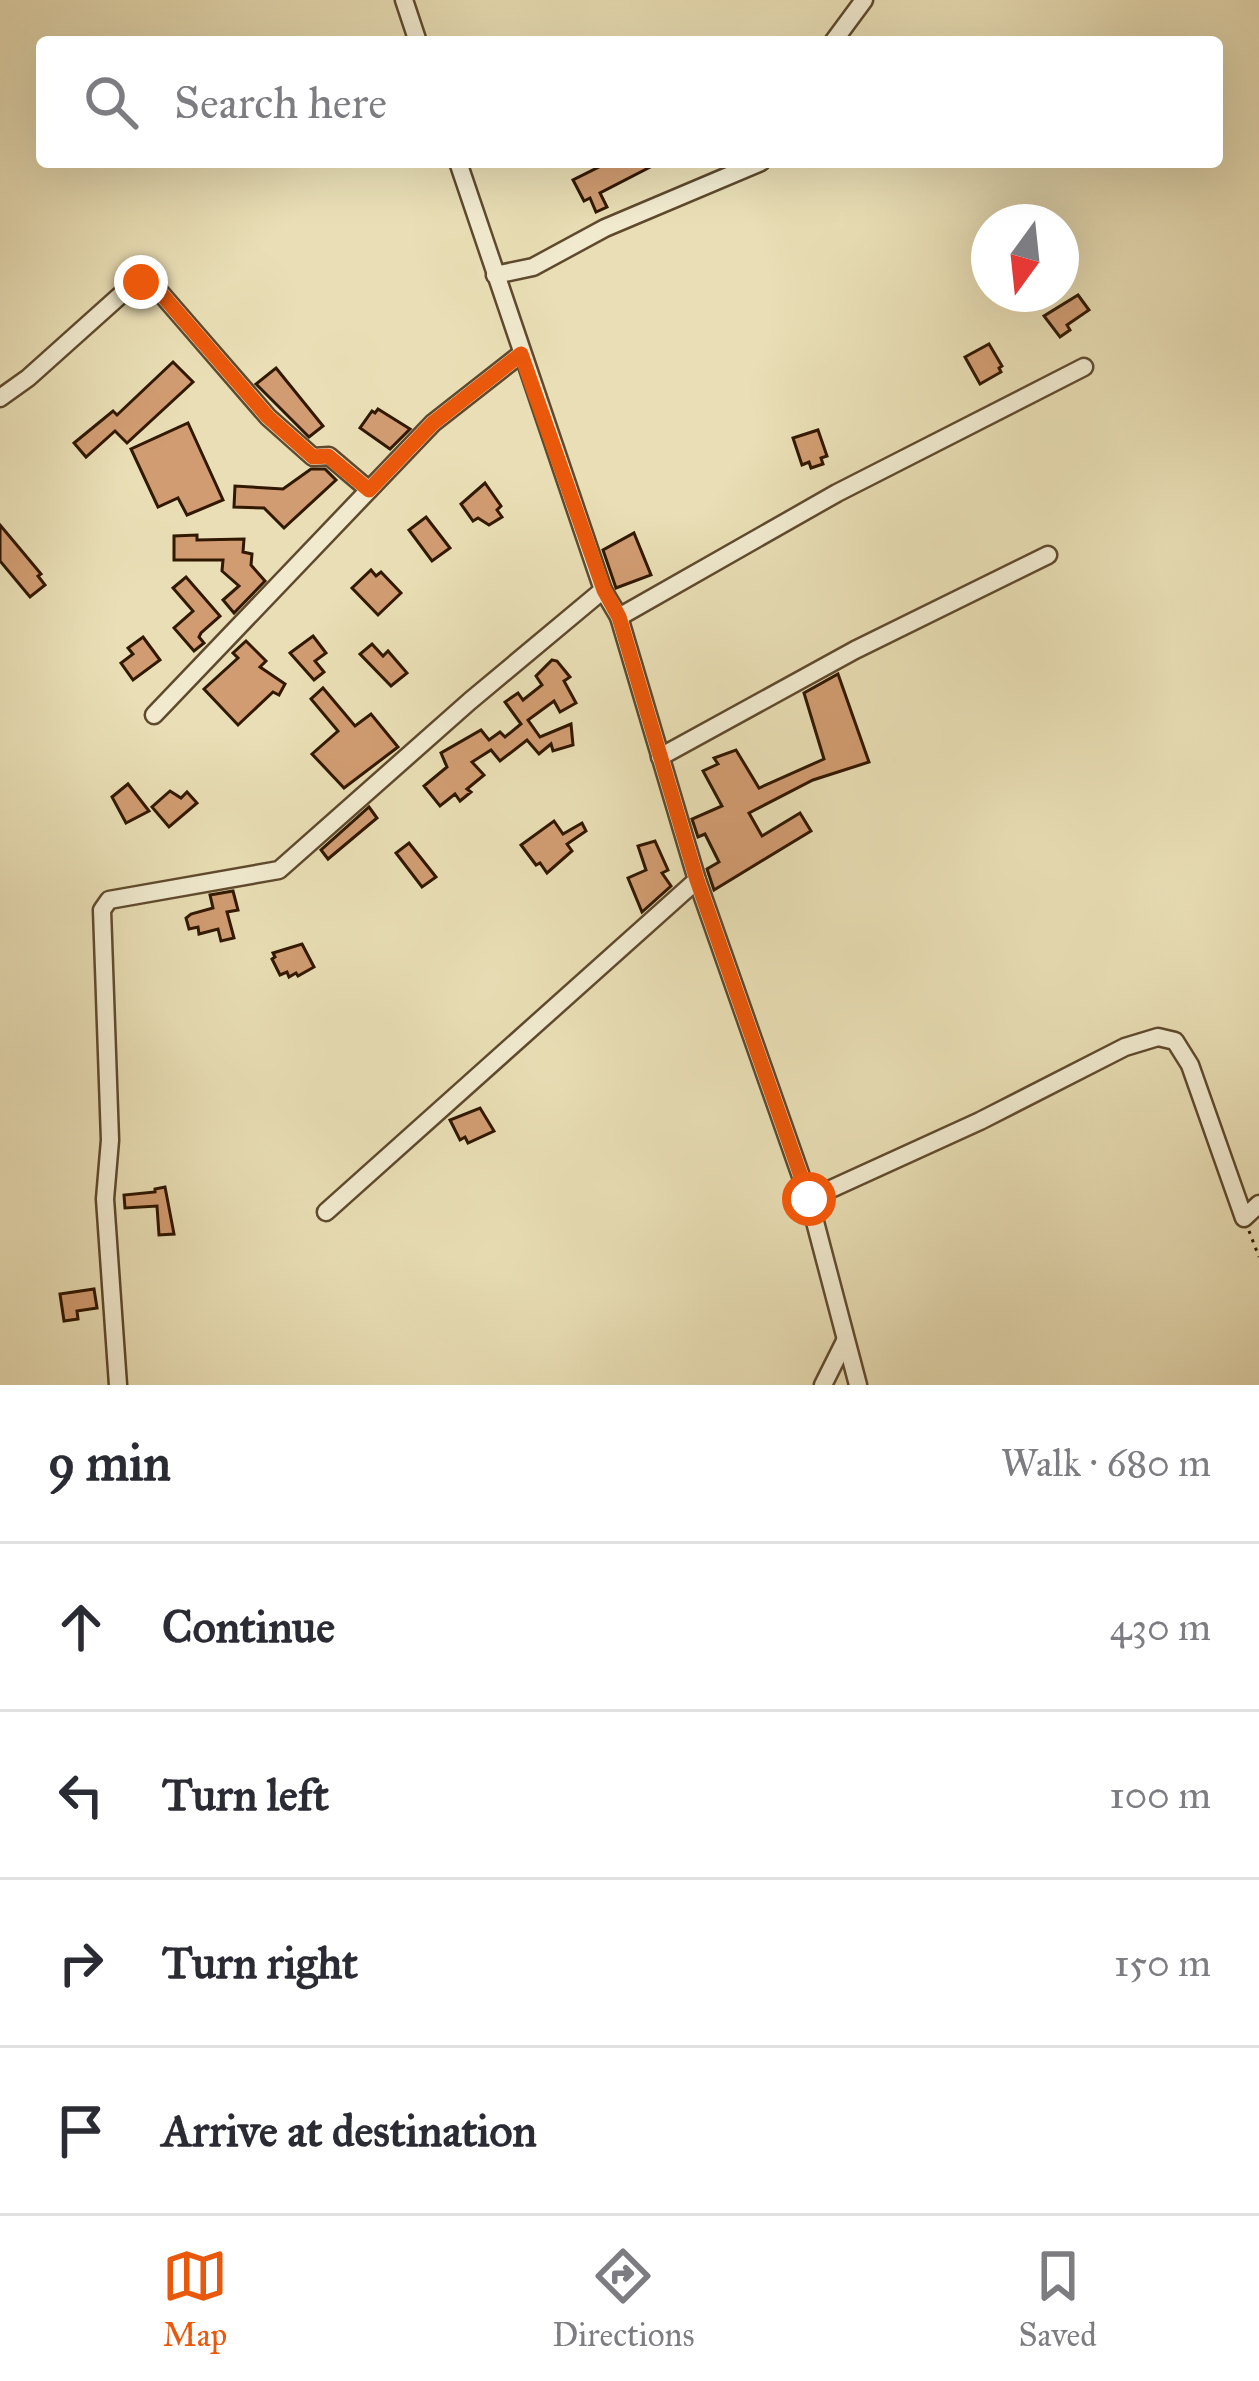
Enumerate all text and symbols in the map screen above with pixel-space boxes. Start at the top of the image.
search box [36,36,1223,168]
icon: search [78,69,144,135]
text: Search here [174,75,387,130]
north arrow [971,204,1079,312]
route end [114,255,168,309]
route start [782,1172,836,1226]
text: 9 min [48,1432,171,1494]
text: Walk · 680 m [1001,1439,1211,1487]
icon: ahead [48,1594,114,1660]
text: Continue [162,1599,335,1654]
text: 430 m [1110,1603,1211,1651]
icon: left [48,1762,114,1828]
text: Turn left [162,1767,329,1822]
text: 100 m [1109,1771,1211,1819]
icon: right [48,1930,114,1996]
text: Turn right [162,1935,358,1990]
text: 150 m [1114,1939,1211,1987]
icon: arrive [48,2098,114,2164]
text: Arrive at destination [162,2103,537,2158]
tab: Map [162,2243,228,2355]
tab: Directions [552,2243,694,2355]
tab: Saved [1019,2243,1097,2355]

